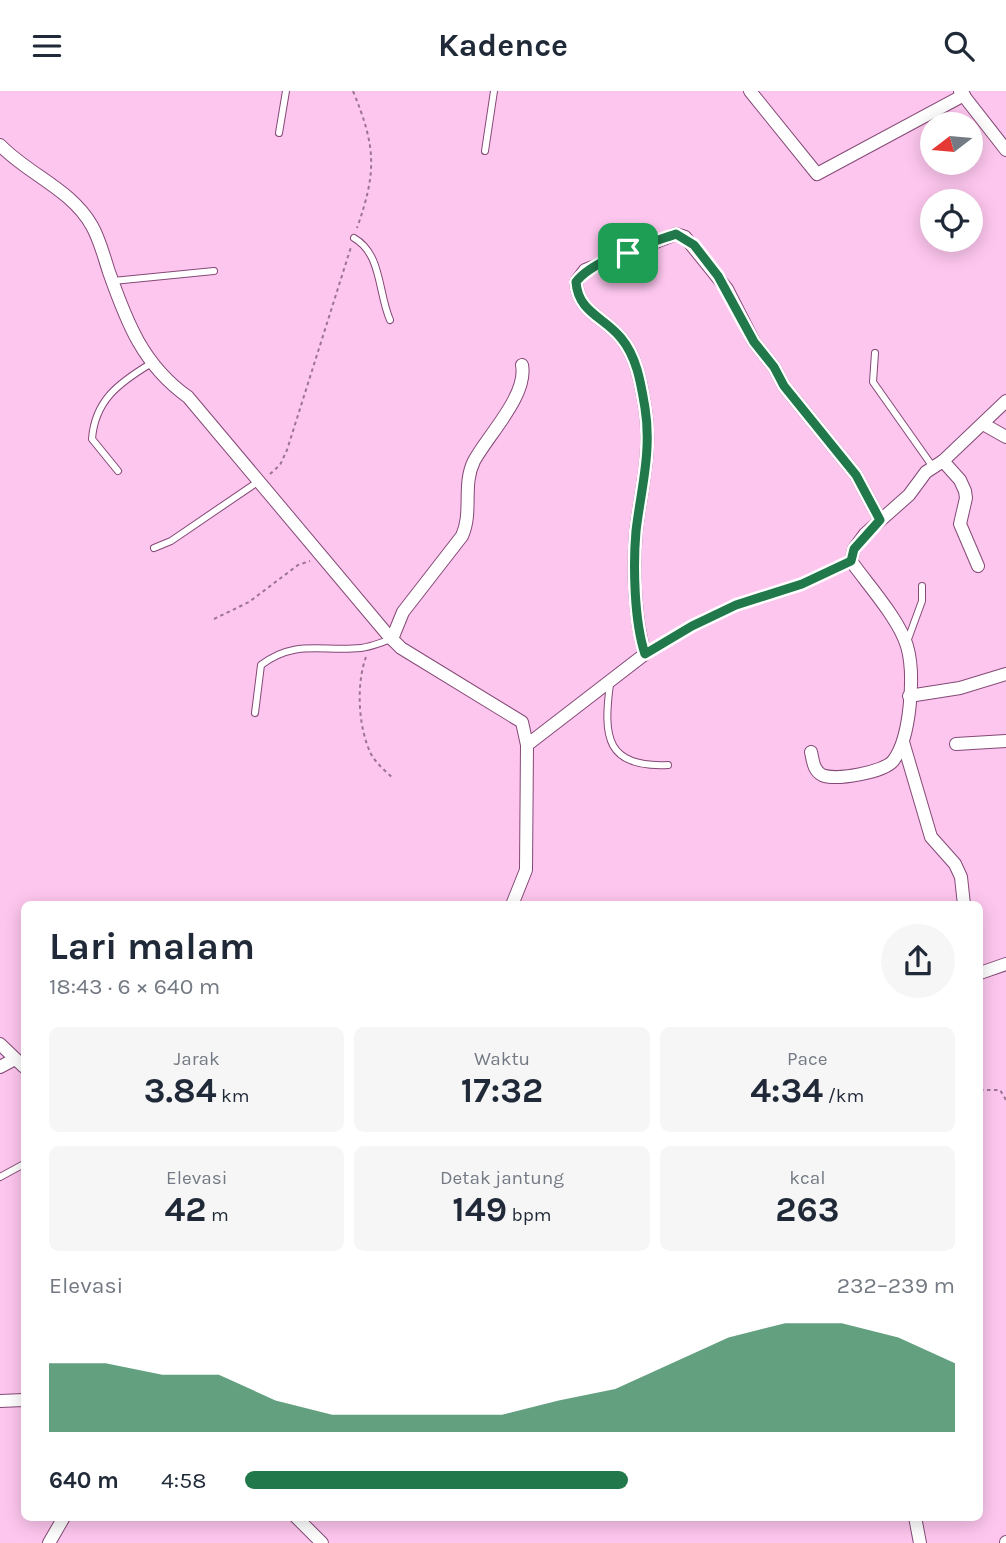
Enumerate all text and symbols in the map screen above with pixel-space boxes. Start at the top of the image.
icon: menu [28,27,66,65]
text: Kadence [438,27,568,64]
icon: search [940,27,978,65]
north arrow [920,112,984,175]
map controls [920,112,983,252]
button: locate [920,189,983,252]
pin [598,223,658,283]
icon: arrive [609,234,647,272]
text: Lari malam [49,924,255,969]
button: share [881,924,955,998]
text: 18:43 · 6 × 640 m [49,973,220,1000]
text: Jarak [174,1048,220,1070]
text: Waktu [474,1048,530,1070]
text: Pace [787,1048,828,1070]
text: 3.84 [144,1070,217,1111]
text: 17:32 [461,1070,543,1111]
text: 4:34 [750,1070,823,1111]
text: km [217,1085,250,1107]
text: /km [823,1085,864,1107]
text: Elevasi [166,1167,227,1189]
text: Detak jantung [440,1167,564,1189]
text: kcal [789,1167,825,1189]
text: 42 [165,1189,207,1230]
text: 149 [452,1189,507,1230]
text: 263 [775,1189,839,1230]
text: m [207,1204,229,1226]
text: bpm [507,1204,552,1226]
text: Elevasi [49,1272,123,1299]
text: 232–239 m [837,1272,955,1299]
text: 640 m [49,1467,119,1494]
text: 4:58 [161,1467,206,1494]

